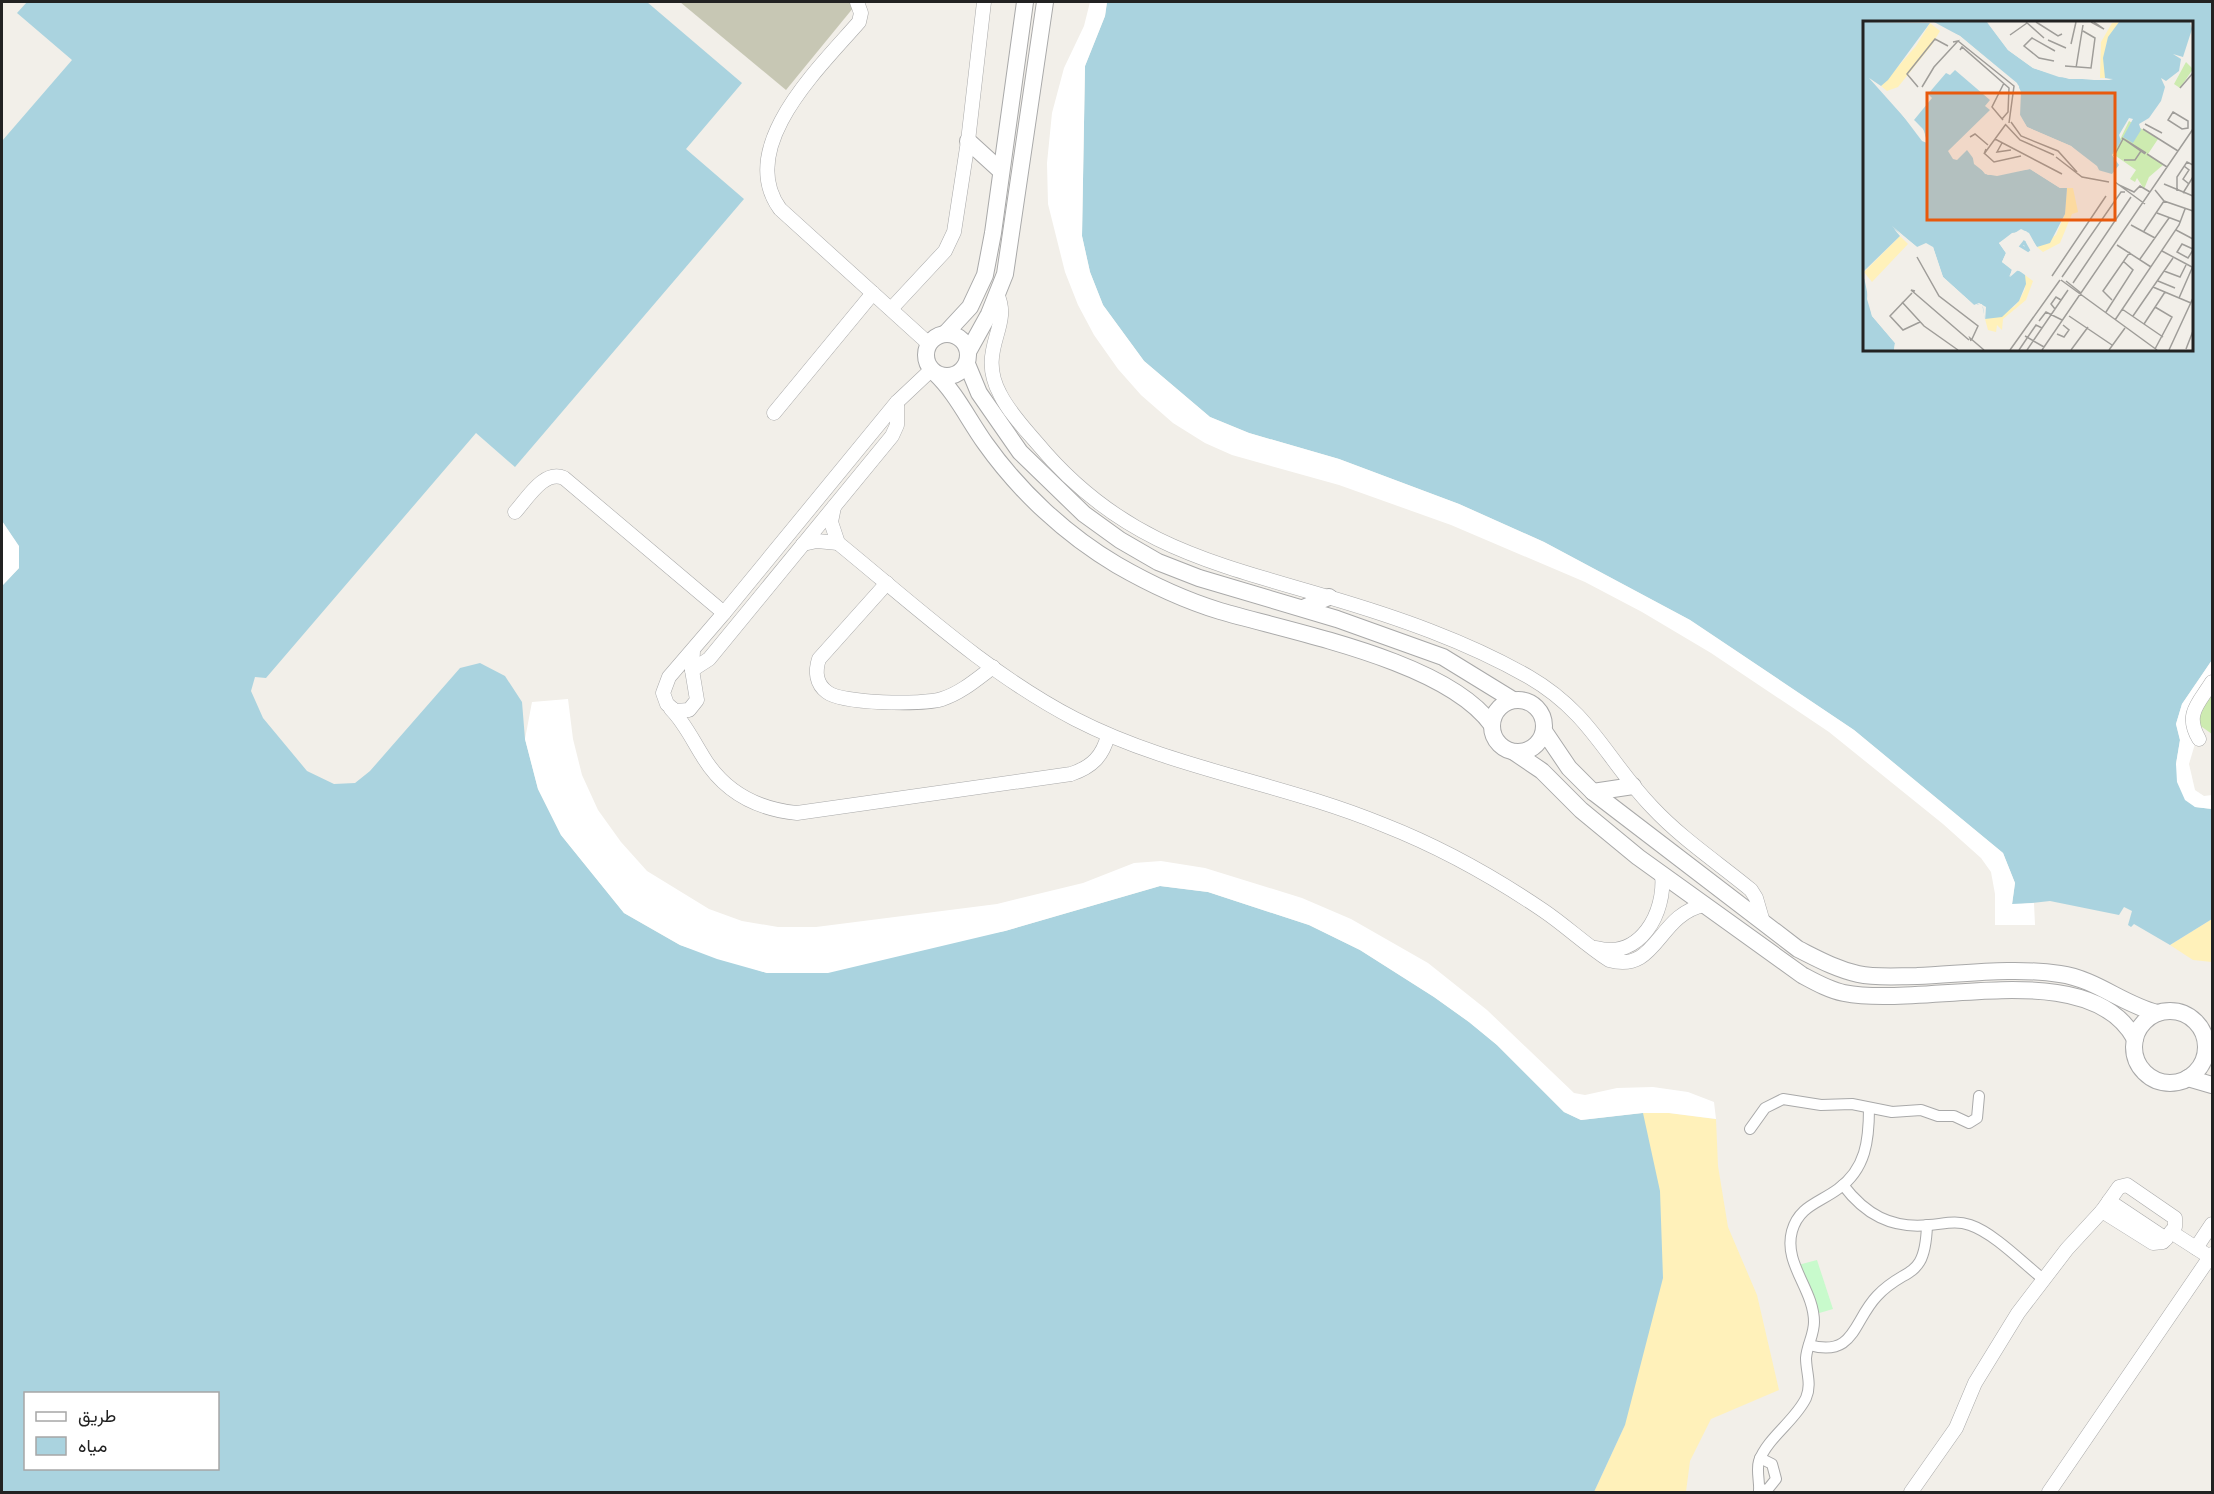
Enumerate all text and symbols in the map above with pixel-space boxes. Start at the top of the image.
inset map [1863,21,2193,351]
legend [24,1392,219,1470]
text: طريق [78,1404,116,1427]
text: مياه [78,1434,107,1456]

